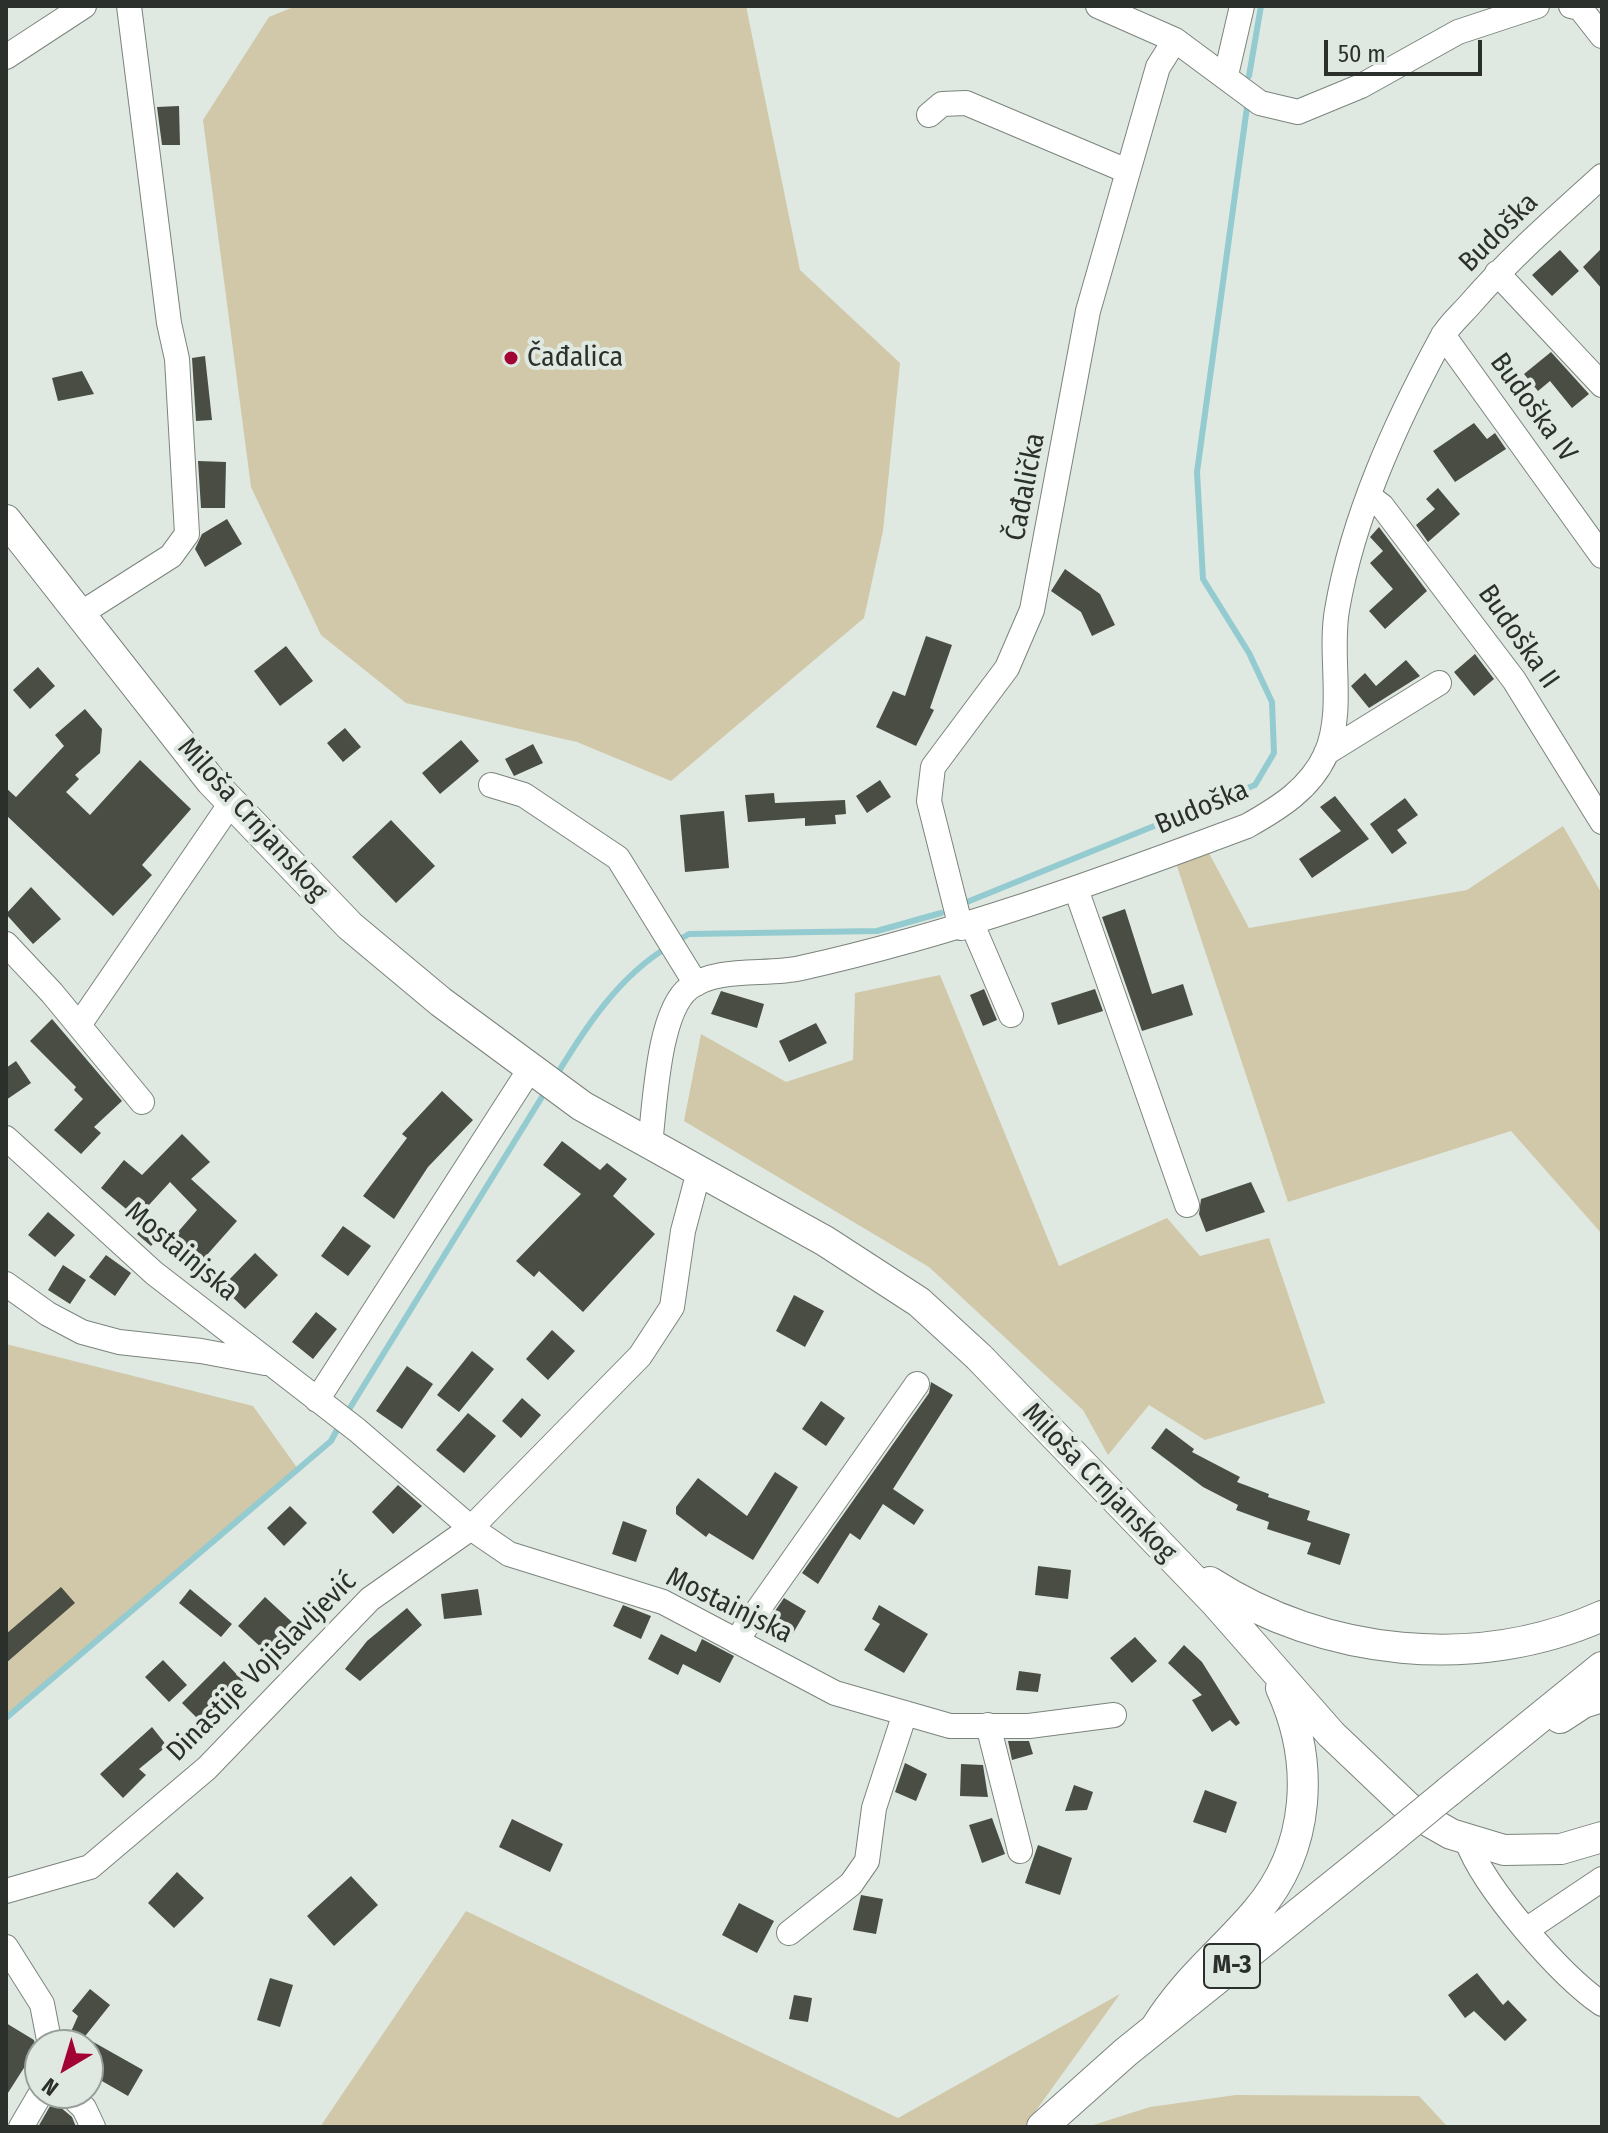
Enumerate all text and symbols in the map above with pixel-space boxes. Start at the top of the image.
scale bar [1328,24,1486,74]
text: 50 m [1338,40,1386,68]
street label: Budoška [1452,186,1546,280]
place label: Čađalica [527,341,623,375]
street label: Budoška IV [1482,347,1584,469]
marker: Čađalica [502,349,520,367]
street label: Čađalička [999,430,1053,544]
street label: Budoška II [1470,579,1566,695]
street label: Miloša Crnjanskog [170,732,334,908]
street label: Budoška [1150,773,1254,843]
street label: Mostainjska [118,1195,244,1309]
street label: Miloša Crnjanskog [1015,1397,1183,1569]
street label: Mostainjska [660,1561,798,1651]
street label: Dinastije Vojislavljević [160,1565,364,1769]
road number: M-3 [1204,1944,1260,1988]
north arrow [24,2029,104,2109]
text: N [37,2072,64,2101]

